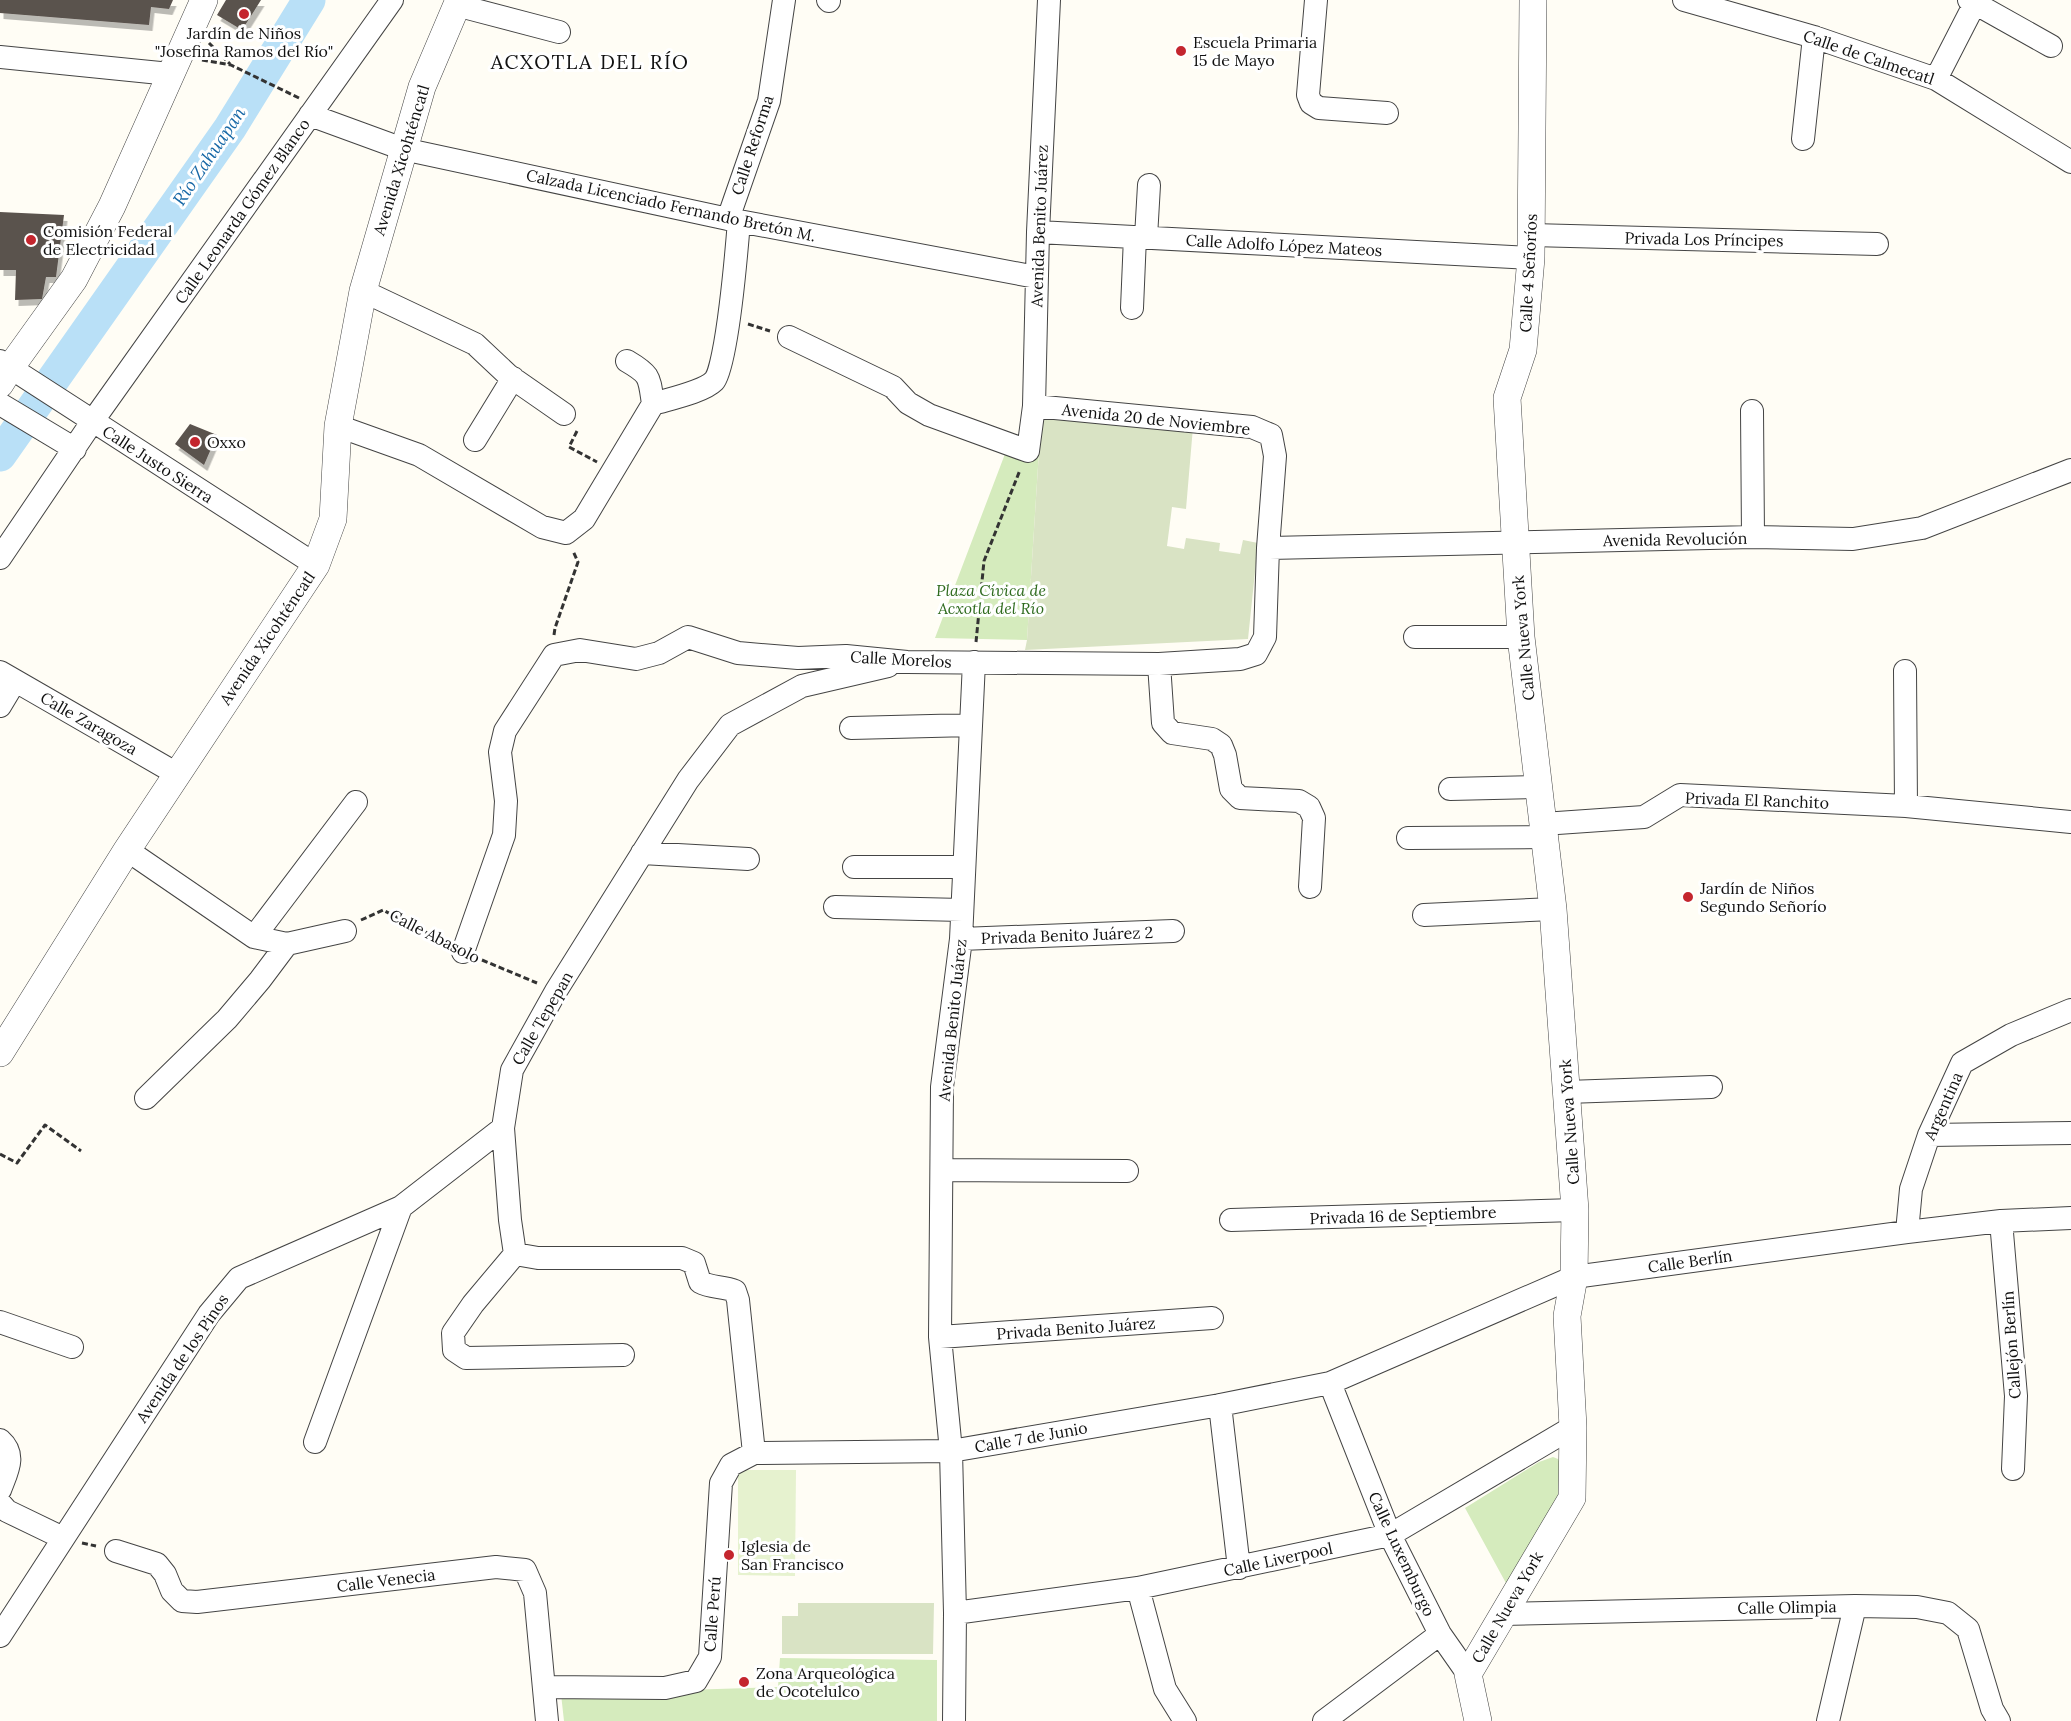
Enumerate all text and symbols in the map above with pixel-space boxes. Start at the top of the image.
marker: Jardín de Niños "Josefina Ramos del Río" [237,7,251,21]
place label: Jardín de Niños "Josefina Ramos del Río" [155,23,333,61]
street label: Calle de Calmecatl [1801,25,1937,89]
place label: Escuela Primaria 15 de Mayo [1193,32,1317,70]
marker: Escuela Primaria 15 de Mayo [1174,44,1188,58]
district label: ACXOTLA DEL RÍO [490,49,689,74]
street label: Avenida Xicohténcatl [368,82,433,239]
street label: Calle Reforma [726,93,778,197]
water label: Río Zahuapan [168,102,250,210]
street label: Calle Leonarda Gómez Blanco [170,114,314,308]
street label: Avenida Benito Juárez [1026,144,1052,309]
street label: Calzada Licenciado Fernando Bretón M. [524,165,818,245]
street label: Calle 4 Señoríos [1515,213,1541,333]
place label: Comisión Federal de Electricidad [43,221,172,259]
street label: Privada Los Príncipes [1624,228,1784,250]
street label: Calle Adolfo López Mateos [1185,230,1383,260]
marker: Comisión Federal de Electricidad [24,233,38,247]
street label: Avenida 20 de Noviembre [1060,399,1252,439]
street label: Calle Justo Sierra [99,421,217,507]
place label: Oxxo [207,432,246,452]
marker: Oxxo [188,435,202,449]
street label: Avenida Revolución [1602,528,1748,550]
street label: Avenida Xicohténcatl [214,568,319,709]
street label: Calle Nueva York [1508,574,1538,701]
park label: Plaza Cívica de Acxotla del Río [936,580,1046,618]
street label: Calle Morelos [850,646,952,672]
street label: Calle Zaragoza [37,687,141,759]
street label: Privada El Ranchito [1685,787,1829,813]
place label: Jardín de Niños Segundo Señorío [1699,878,1827,916]
marker: Jardín de Niños Segundo Señorío [1681,890,1695,904]
street label: Calle Abasolo [386,905,484,967]
street label: Privada Benito Juárez 2 [980,922,1154,948]
street label: Avenida Benito Juárez [933,938,970,1103]
street label: Calle Tepepan [507,967,577,1068]
street label: Calle Nueva York [1555,1058,1583,1185]
street label: Argentina [1919,1069,1967,1144]
street label: Privada 16 de Septiembre [1309,1202,1497,1228]
street label: Calle Berlín [1646,1245,1734,1277]
street label: Avenida de los Pinos [131,1290,233,1427]
street label: Callejón Berlín [1997,1290,2025,1400]
street label: Privada Benito Juárez [996,1312,1156,1344]
street label: Calle 7 de Junio [973,1417,1089,1457]
street label: Calle Luxemburgo [1364,1489,1440,1619]
place label: Iglesia de San Francisco [741,1536,844,1574]
street label: Calle Liverpool [1222,1538,1334,1580]
street label: Calle Nueva York [1467,1547,1547,1666]
marker: Iglesia de San Francisco [722,1548,736,1562]
street label: Calle Venecia [336,1564,436,1596]
street label: Calle Perú [699,1575,725,1652]
street label: Calle Olimpia [1737,1596,1837,1618]
place label: Zona Arqueológica de Ocotelulco [756,1663,895,1701]
marker: Zona Arqueológica de Ocotelulco [737,1675,751,1689]

